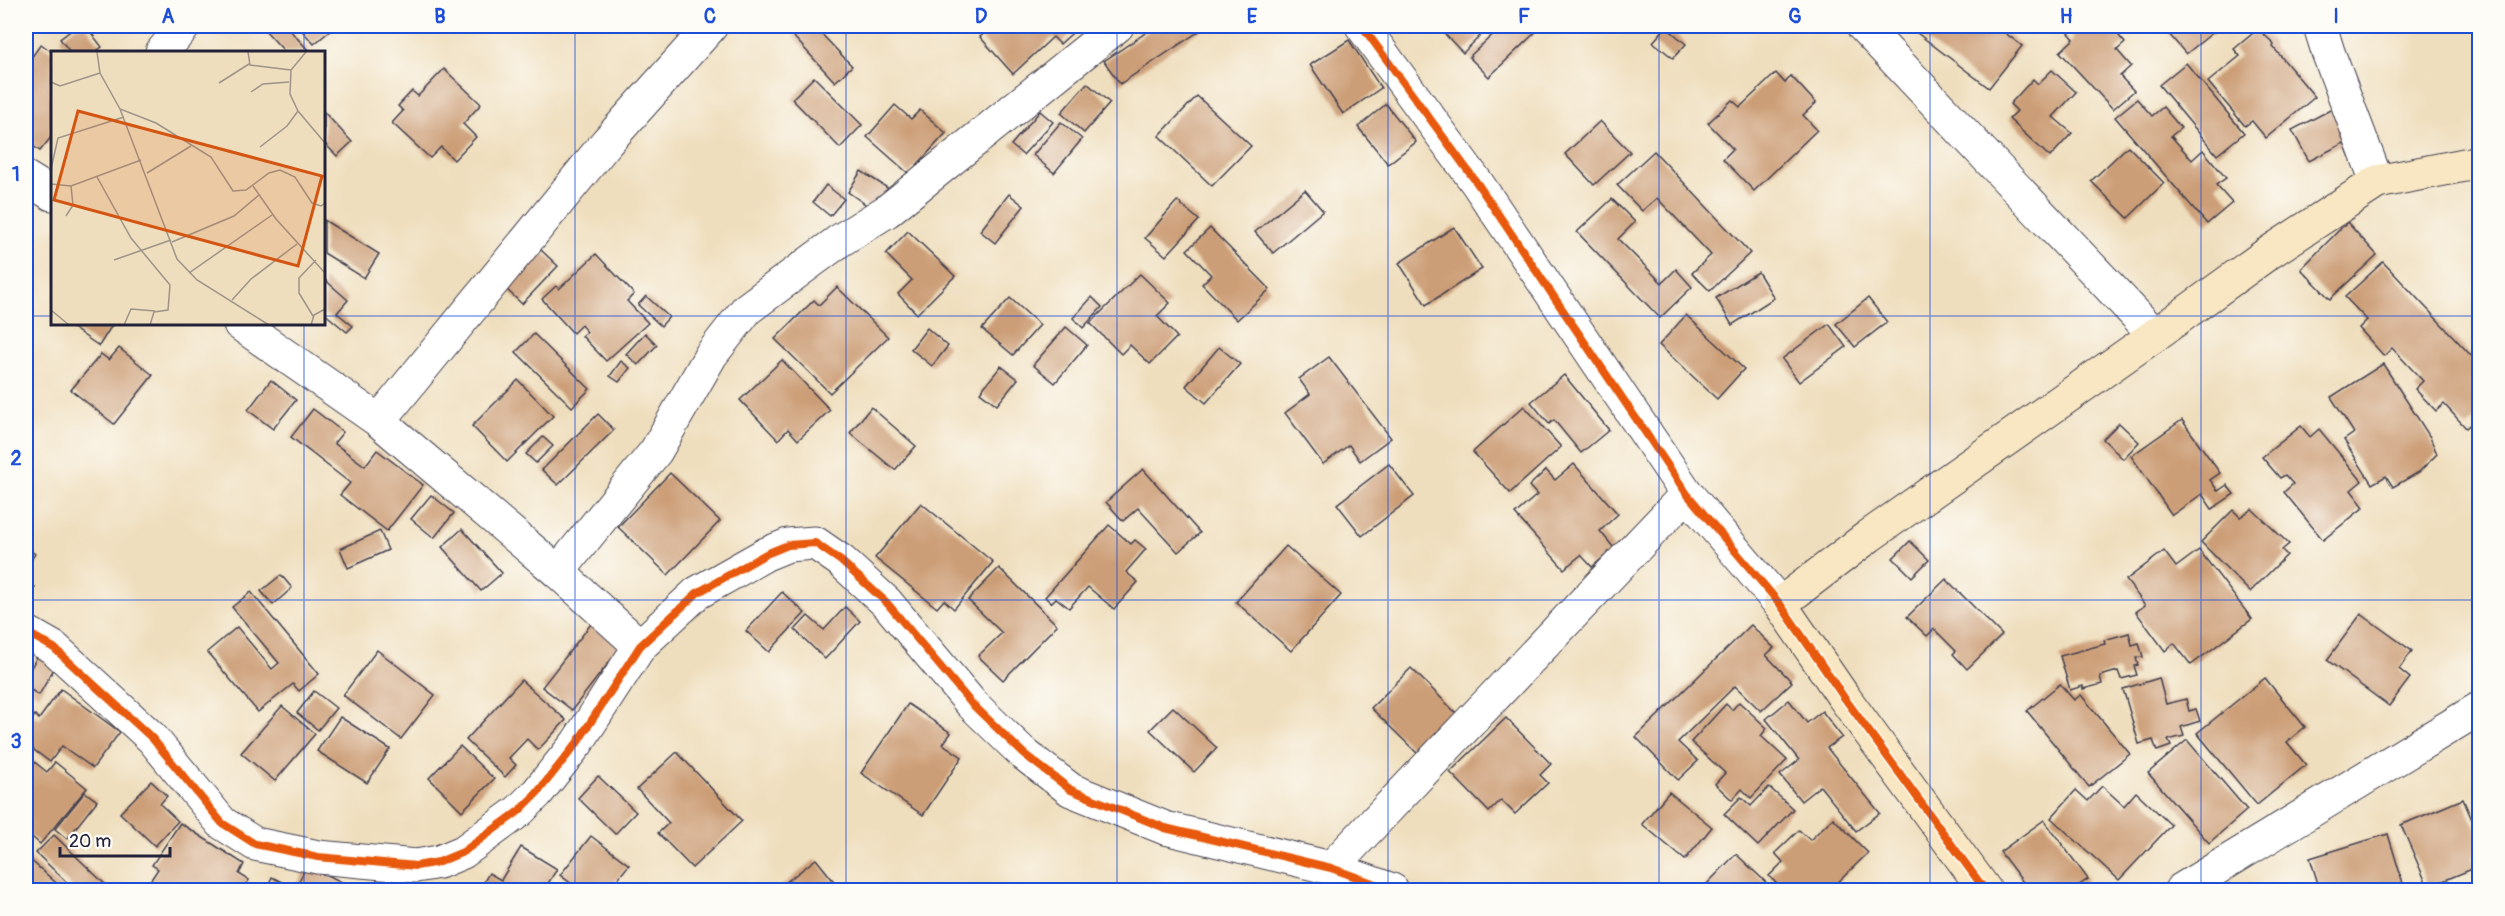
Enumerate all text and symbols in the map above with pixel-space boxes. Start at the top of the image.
text: A [162,4,175,29]
text: B [434,4,446,29]
text: C [704,4,716,29]
text: D [975,4,988,29]
text: E [1247,4,1258,29]
text: F [1518,4,1530,29]
text: G [1788,4,1802,29]
text: H [2060,4,2073,29]
text: I [2333,4,2339,29]
inset map [51,51,326,326]
text: 1 [12,162,20,187]
text: 2 [10,446,22,471]
text: 3 [10,729,22,754]
scale bar [60,820,170,858]
text: 20 m [69,830,111,853]

